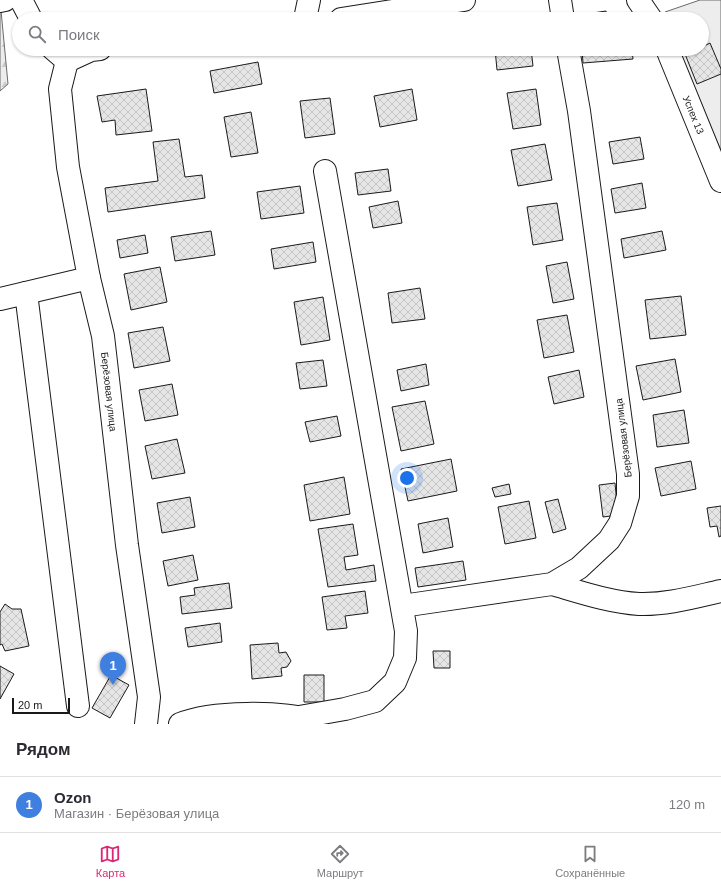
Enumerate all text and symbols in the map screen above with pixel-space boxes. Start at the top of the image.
search box [12,12,709,56]
icon: search [26,23,48,45]
text: Поиск [58,26,100,43]
street label: Успех 13 [681,94,706,136]
street label: Берёзовая улица [99,352,119,432]
street label: Берёзовая улица [613,397,634,478]
your location [397,468,417,488]
pin: 1 [100,652,126,685]
scale bar [12,696,70,715]
text: 20 m [18,699,42,711]
text: Рядом [16,740,71,759]
text: Ozon [54,789,92,806]
text: 1 [25,797,33,812]
text: 120 m [669,797,705,812]
text: Магазин · Берёзовая улица [54,806,219,821]
tab: Карта [96,843,125,879]
tab: Маршрут [317,843,364,879]
tab: Сохранённые [555,843,625,879]

